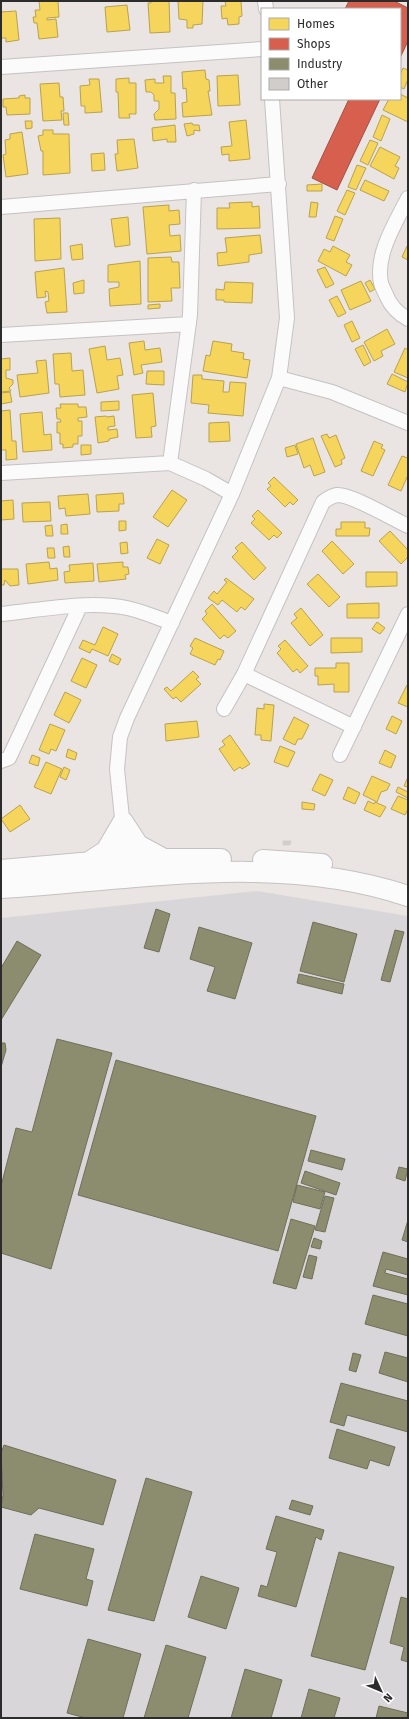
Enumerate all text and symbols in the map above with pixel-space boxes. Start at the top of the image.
legend [261,8,401,100]
text: Homes [297,17,335,31]
text: Shops [297,37,331,51]
text: Industry [297,57,342,71]
text: Other [297,77,328,91]
north arrow [361,1671,401,1711]
text: N [381,1690,395,1705]

